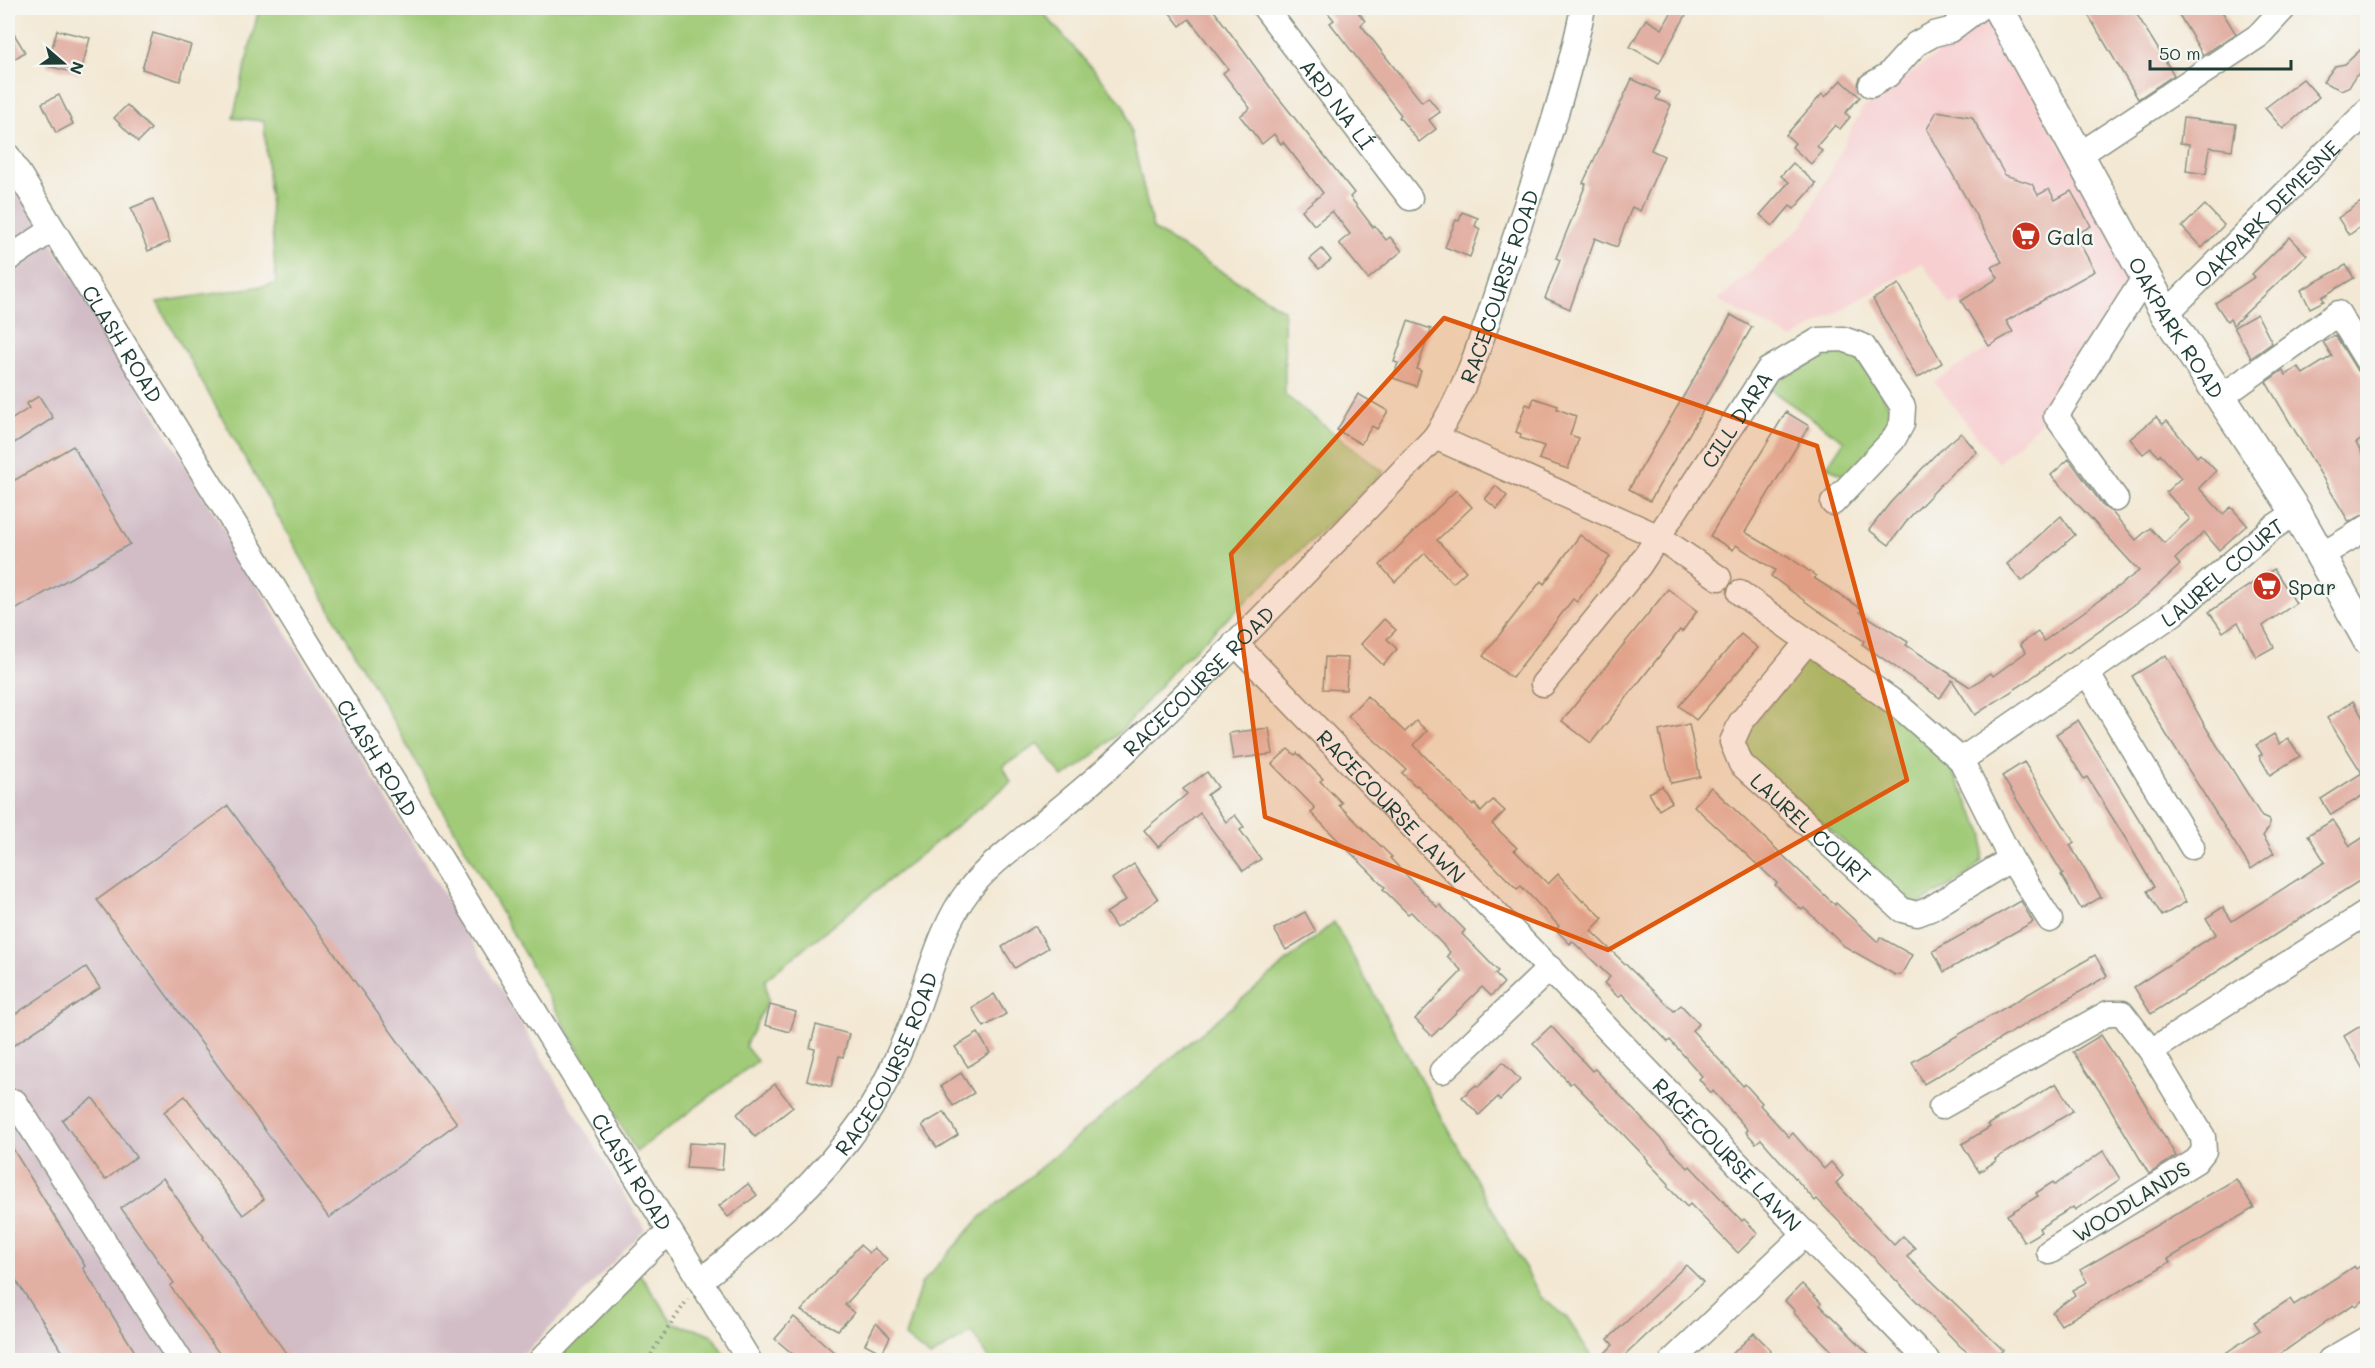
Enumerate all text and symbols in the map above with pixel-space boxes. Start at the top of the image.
north arrow [33,33,93,93]
scale bar [2150,33,2291,71]
text: 50 m [2159,41,2201,65]
street label: ARD NA LÍ [1295,53,1381,154]
text: N [66,59,90,78]
street label: OAKPARK DEMESNE [2187,134,2345,293]
street label: RACECOURSE ROAD [1453,186,1544,387]
supermarket icon: Gala [2010,220,2042,252]
place label: Gala [2047,223,2094,250]
street label: OAKPARK ROAD [2123,251,2231,403]
street label: CLASH ROAD [77,280,170,407]
street label: CILL DARA [1694,366,1777,472]
street label: LAUREL COURT [2155,511,2288,632]
supermarket icon: Spar [2251,570,2283,602]
place label: Spar [2288,573,2336,600]
street label: RACECOURSE ROAD [1116,600,1280,761]
street label: CLASH ROAD [332,693,424,821]
street label: RACECOURSE LAWN [1312,723,1472,888]
street label: LAUREL COURT [1745,766,1878,890]
street label: RACECOURSE ROAD [828,968,942,1160]
street label: RACECOURSE LAWN [1648,1071,1808,1236]
street label: CLASH ROAD [586,1107,679,1235]
street label: WOODLANDS [2067,1154,2195,1248]

